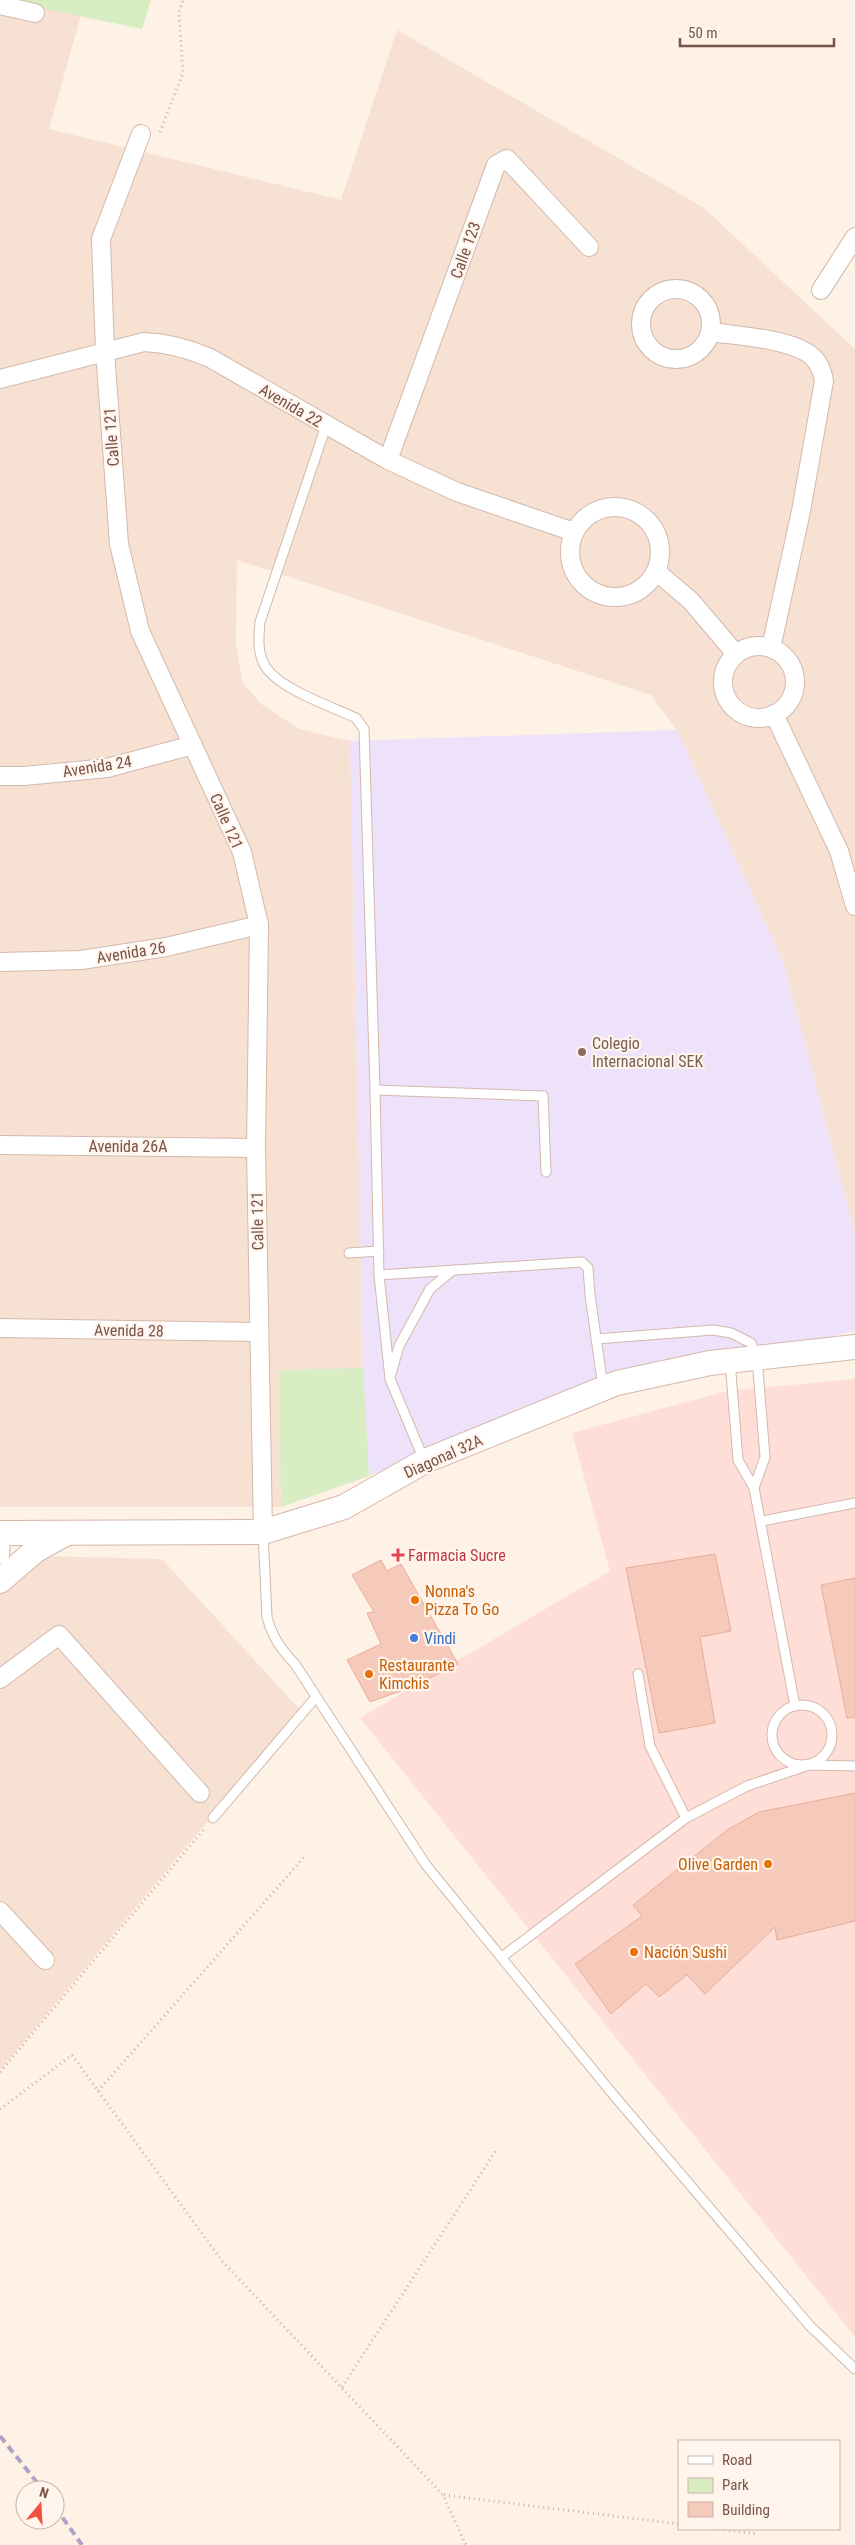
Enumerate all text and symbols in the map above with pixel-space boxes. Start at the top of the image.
scale bar [680,15,834,47]
text: 50 m [688,24,718,42]
street label: Calle 123 [446,219,484,281]
street label: Avenida 22 [256,380,326,431]
street label: Calle 121 [100,407,123,467]
street label: Avenida 24 [61,752,133,781]
street label: Calle 121 [206,790,247,852]
street label: Avenida 26 [95,938,167,967]
place label: Colegio Internacional SEK [592,1034,703,1071]
marker: Colegio Internacional SEK [576,1046,588,1058]
street label: Avenida 26A [89,1137,167,1156]
street label: Calle 121 [247,1191,268,1251]
street label: Avenida 28 [94,1320,164,1341]
street label: Diagonal 32A [401,1431,486,1482]
place label: Farmacia Sucre [408,1546,506,1565]
marker: Farmacia Sucre [392,1549,404,1561]
place label: Nonna's Pizza To Go [425,1582,499,1619]
marker: Nonna's Pizza To Go [409,1594,421,1606]
place label: Vindi [424,1629,456,1648]
marker: Vindi [408,1632,420,1644]
place label: Restaurante Kimchis [379,1656,455,1693]
marker: Restaurante Kimchis [363,1668,375,1680]
place label: Olive Garden [678,1855,758,1874]
marker: Olive Garden [762,1858,774,1870]
place label: Nación Sushi [644,1943,727,1962]
marker: Nación Sushi [628,1946,640,1958]
legend [678,2440,840,2530]
text: Road [722,2451,752,2469]
text: Park [722,2476,749,2494]
north arrow [15,2480,65,2530]
text: N [37,2484,51,2502]
text: Building [722,2501,770,2519]

